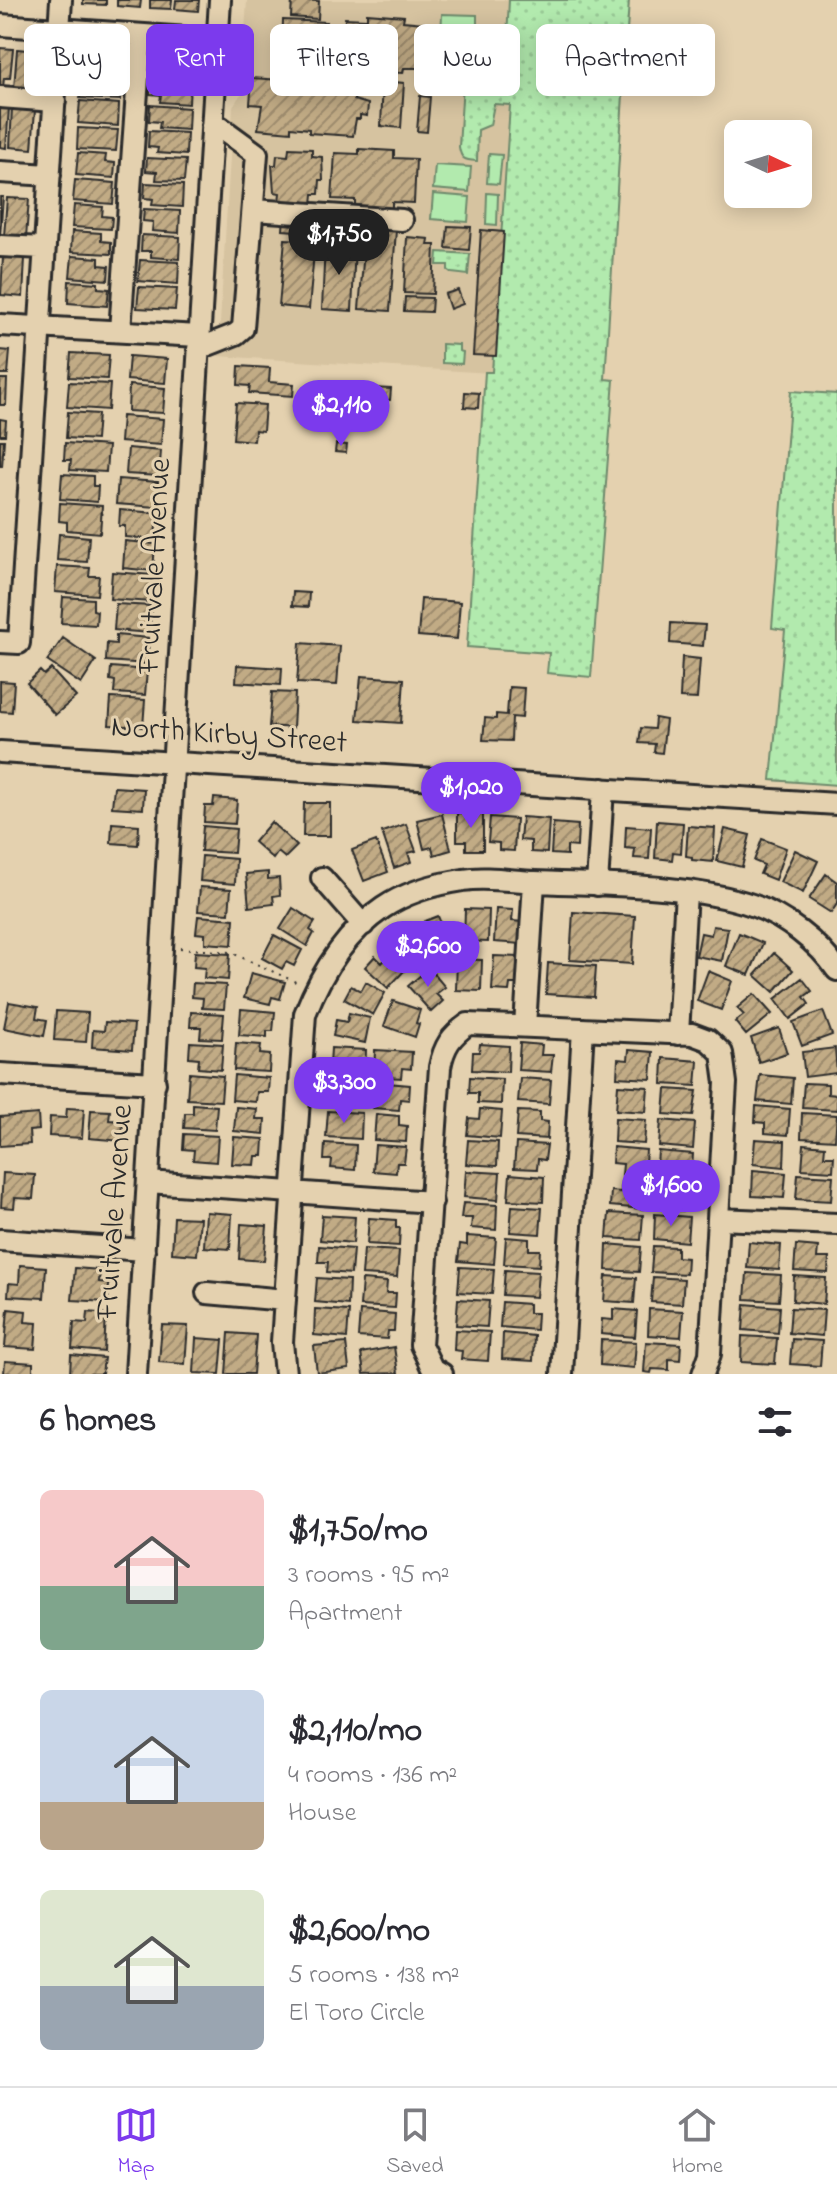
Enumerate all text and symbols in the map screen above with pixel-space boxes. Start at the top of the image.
chip: Buy [24,24,130,96]
chip: Rent [146,24,254,96]
chip: Filters [270,24,398,96]
chip: New [414,24,520,96]
chip: Apartment [536,24,715,96]
north arrow [724,120,812,208]
map controls [724,120,812,208]
pin: $1,750 [274,209,404,277]
text: $1,750 [306,216,372,254]
pin: $2,110 [276,380,406,448]
text: $2,110 [311,387,371,425]
street label: Fruitvale Avenue [127,456,185,676]
street label: North Kirby Street [109,704,349,768]
pin: $1,020 [406,762,536,830]
text: $1,020 [439,769,503,807]
pin: $2,600 [363,921,493,989]
text: $2,600 [394,928,462,966]
pin: $3,300 [279,1057,409,1125]
text: $3,300 [312,1064,376,1102]
street label: Fruitvale Avenue [85,1102,147,1322]
pin: $1,600 [606,1160,736,1228]
text: $1,600 [640,1167,702,1205]
text: 6 homes [40,1397,156,1447]
icon: filters [753,1400,797,1444]
text: $1,750/mo [288,1507,428,1557]
icon: home [104,1522,200,1618]
text: 3 rooms · 95 m² [288,1557,449,1595]
text: Apartment [288,1595,402,1633]
text: $2,110/mo [288,1707,422,1757]
icon: home [104,1722,200,1818]
text: 4 rooms · 136 m² [288,1757,457,1795]
text: House [288,1795,356,1833]
text: $2,600/mo [288,1907,430,1957]
icon: home [104,1922,200,2018]
text: 5 rooms · 138 m² [288,1957,460,1995]
text: El Toro Circle [288,1995,425,2033]
tab: Map [114,2103,158,2183]
tab: Saved [386,2103,444,2183]
tab: Home [672,2103,723,2183]

